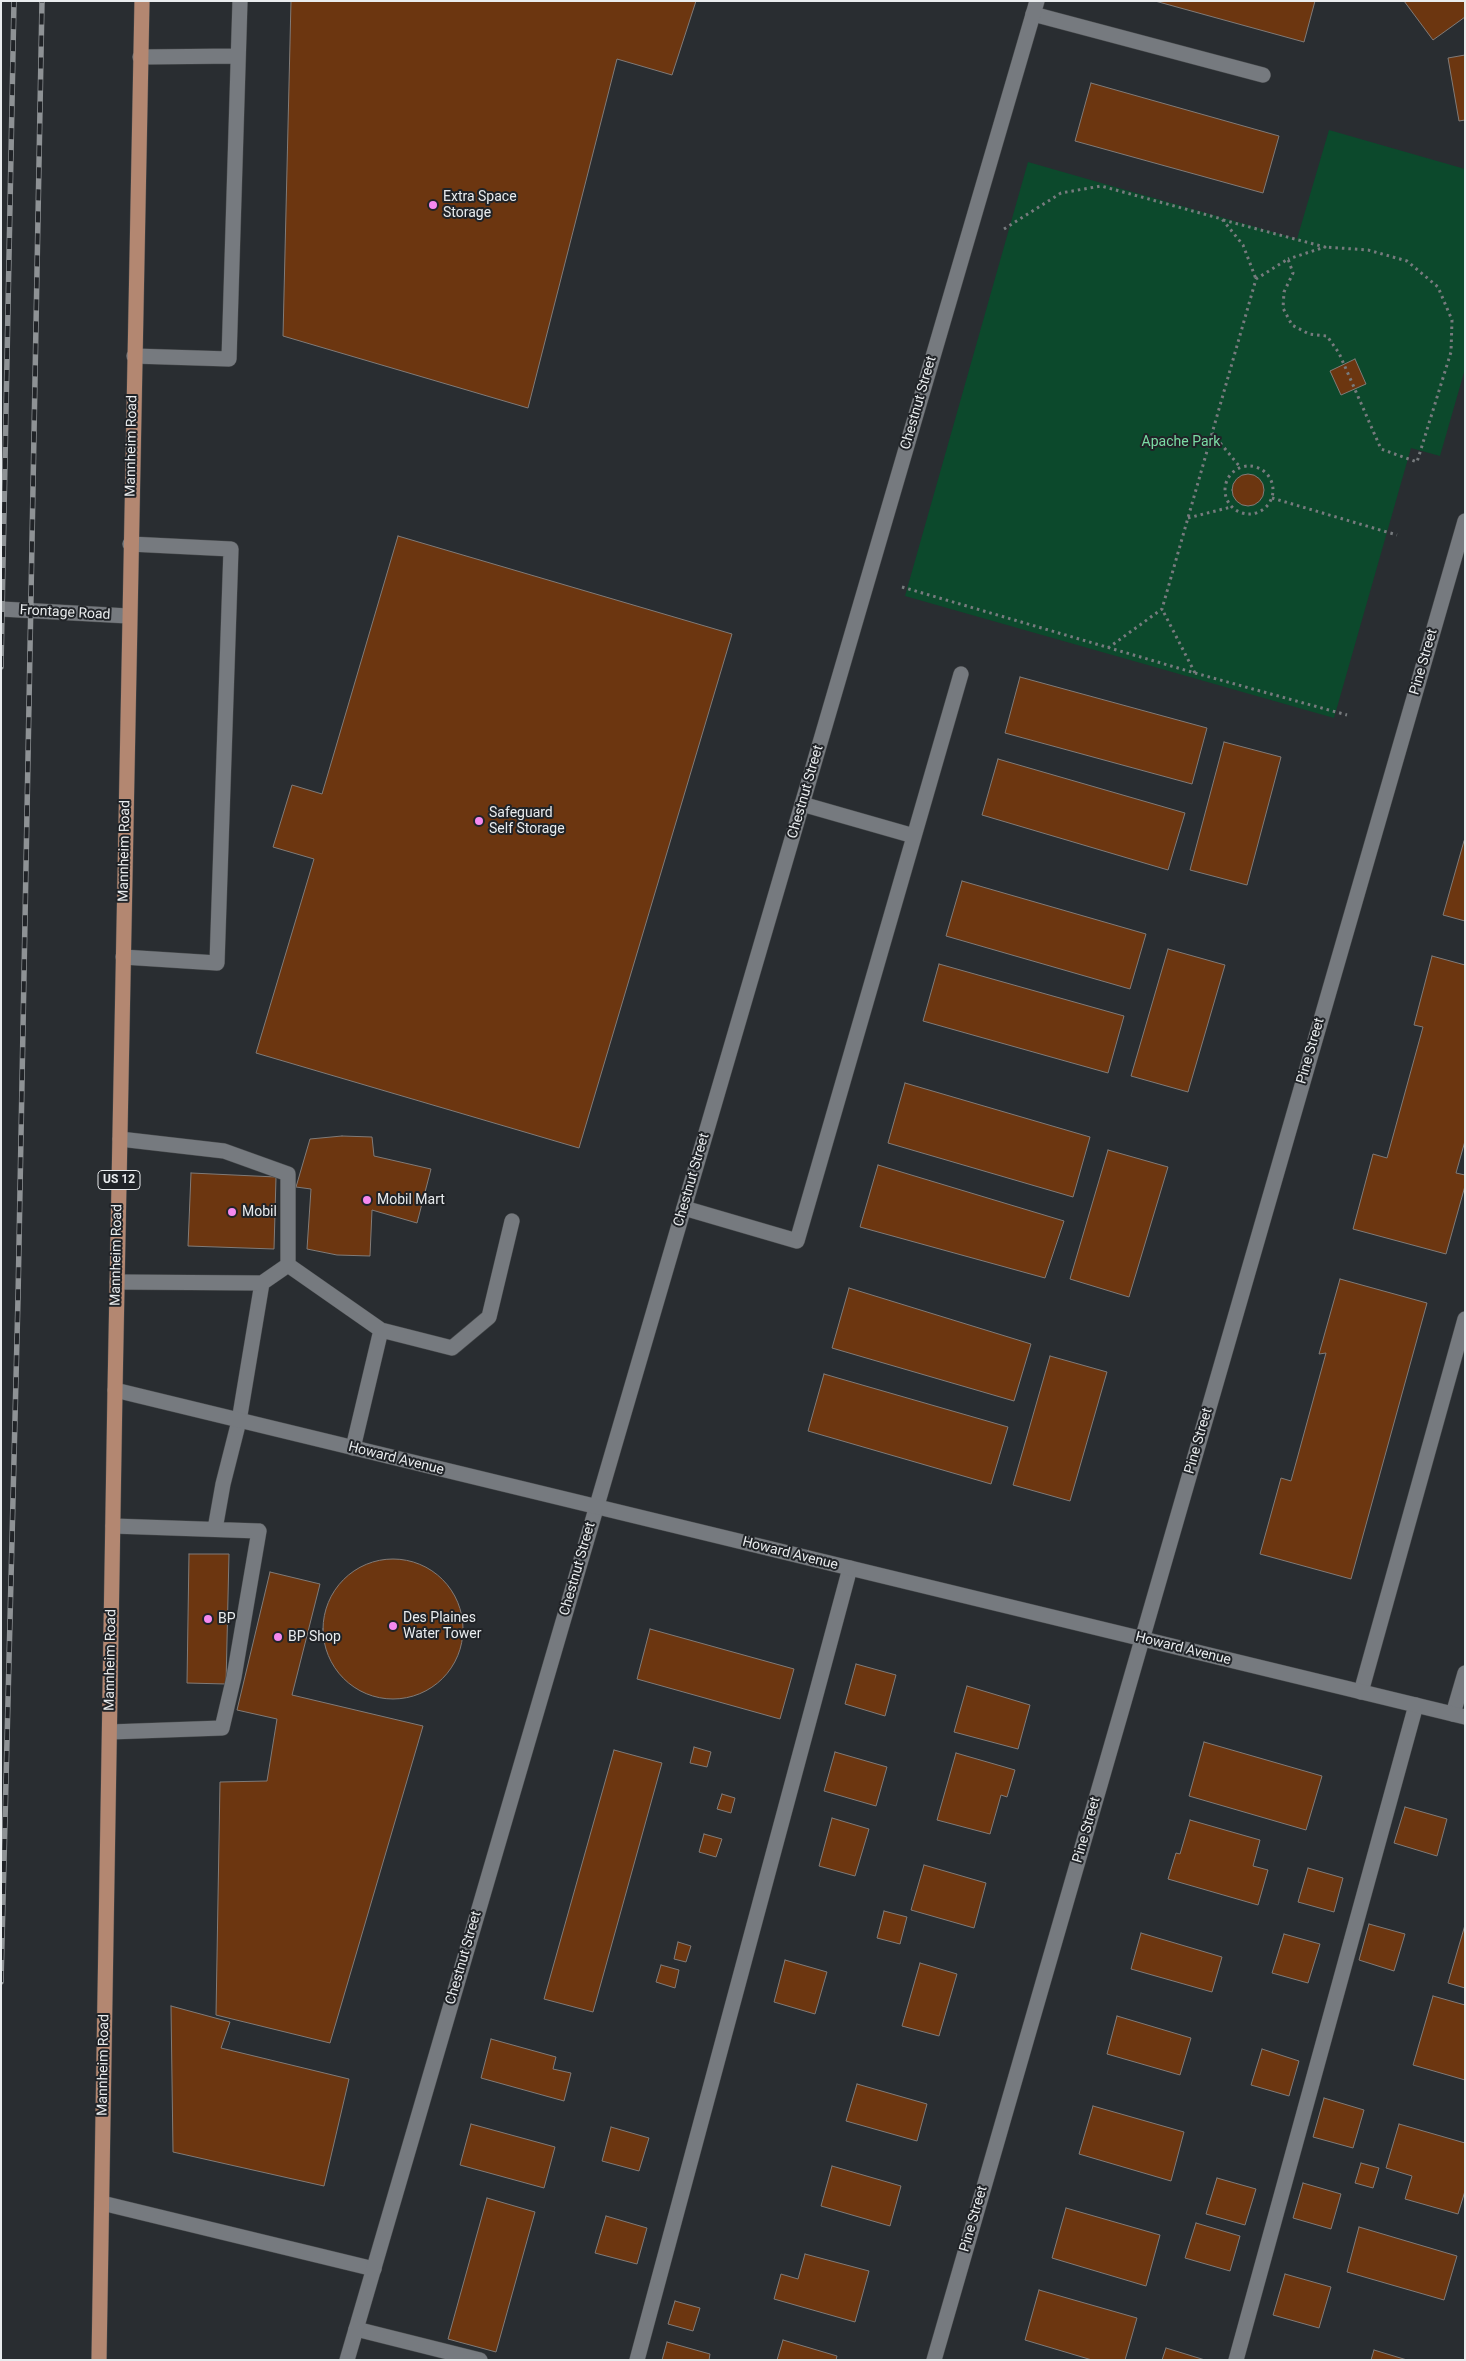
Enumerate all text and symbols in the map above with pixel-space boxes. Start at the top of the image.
place label: Extra Space Storage [443,189,517,222]
marker: Extra Space Storage [427,199,439,211]
street label: Chestnut Street [898,354,940,452]
street label: Mannheim Road [123,395,141,497]
park label: Apache Park [1142,434,1220,450]
street label: Frontage Road [19,602,111,624]
street label: Pine Street [1407,627,1441,697]
street label: Chestnut Street [785,743,827,841]
street label: Mannheim Road [116,800,134,902]
place label: Safeguard Self Storage [489,805,565,838]
marker: Safeguard Self Storage [473,815,485,827]
street label: Pine Street [1294,1016,1328,1086]
street label: Chestnut Street [671,1131,713,1229]
road number: US 12 [98,1170,140,1190]
place label: Mobil Mart [377,1192,445,1208]
marker: Mobil Mart [361,1194,373,1206]
street label: Mannheim Road [108,1204,126,1306]
place label: Mobil [242,1204,277,1220]
marker: Mobil [226,1206,238,1218]
street label: Pine Street [1182,1406,1216,1476]
street label: Howard Avenue [346,1439,446,1479]
street label: Chestnut Street [557,1520,599,1618]
street label: Howard Avenue [740,1534,840,1574]
street label: Mannheim Road [102,1609,120,1711]
place label: Des Plaines Water Tower [403,1610,481,1642]
place label: BP [218,1611,236,1627]
marker: BP [202,1613,214,1625]
marker: Des Plaines Water Tower [387,1620,399,1632]
place label: BP Shop [288,1629,341,1645]
street label: Howard Avenue [1133,1629,1233,1669]
marker: BP Shop [272,1631,284,1643]
street label: Pine Street [1070,1795,1104,1865]
street label: Chestnut Street [443,1909,485,2007]
street label: Mannheim Road [95,2014,113,2116]
street label: Pine Street [957,2184,991,2254]

